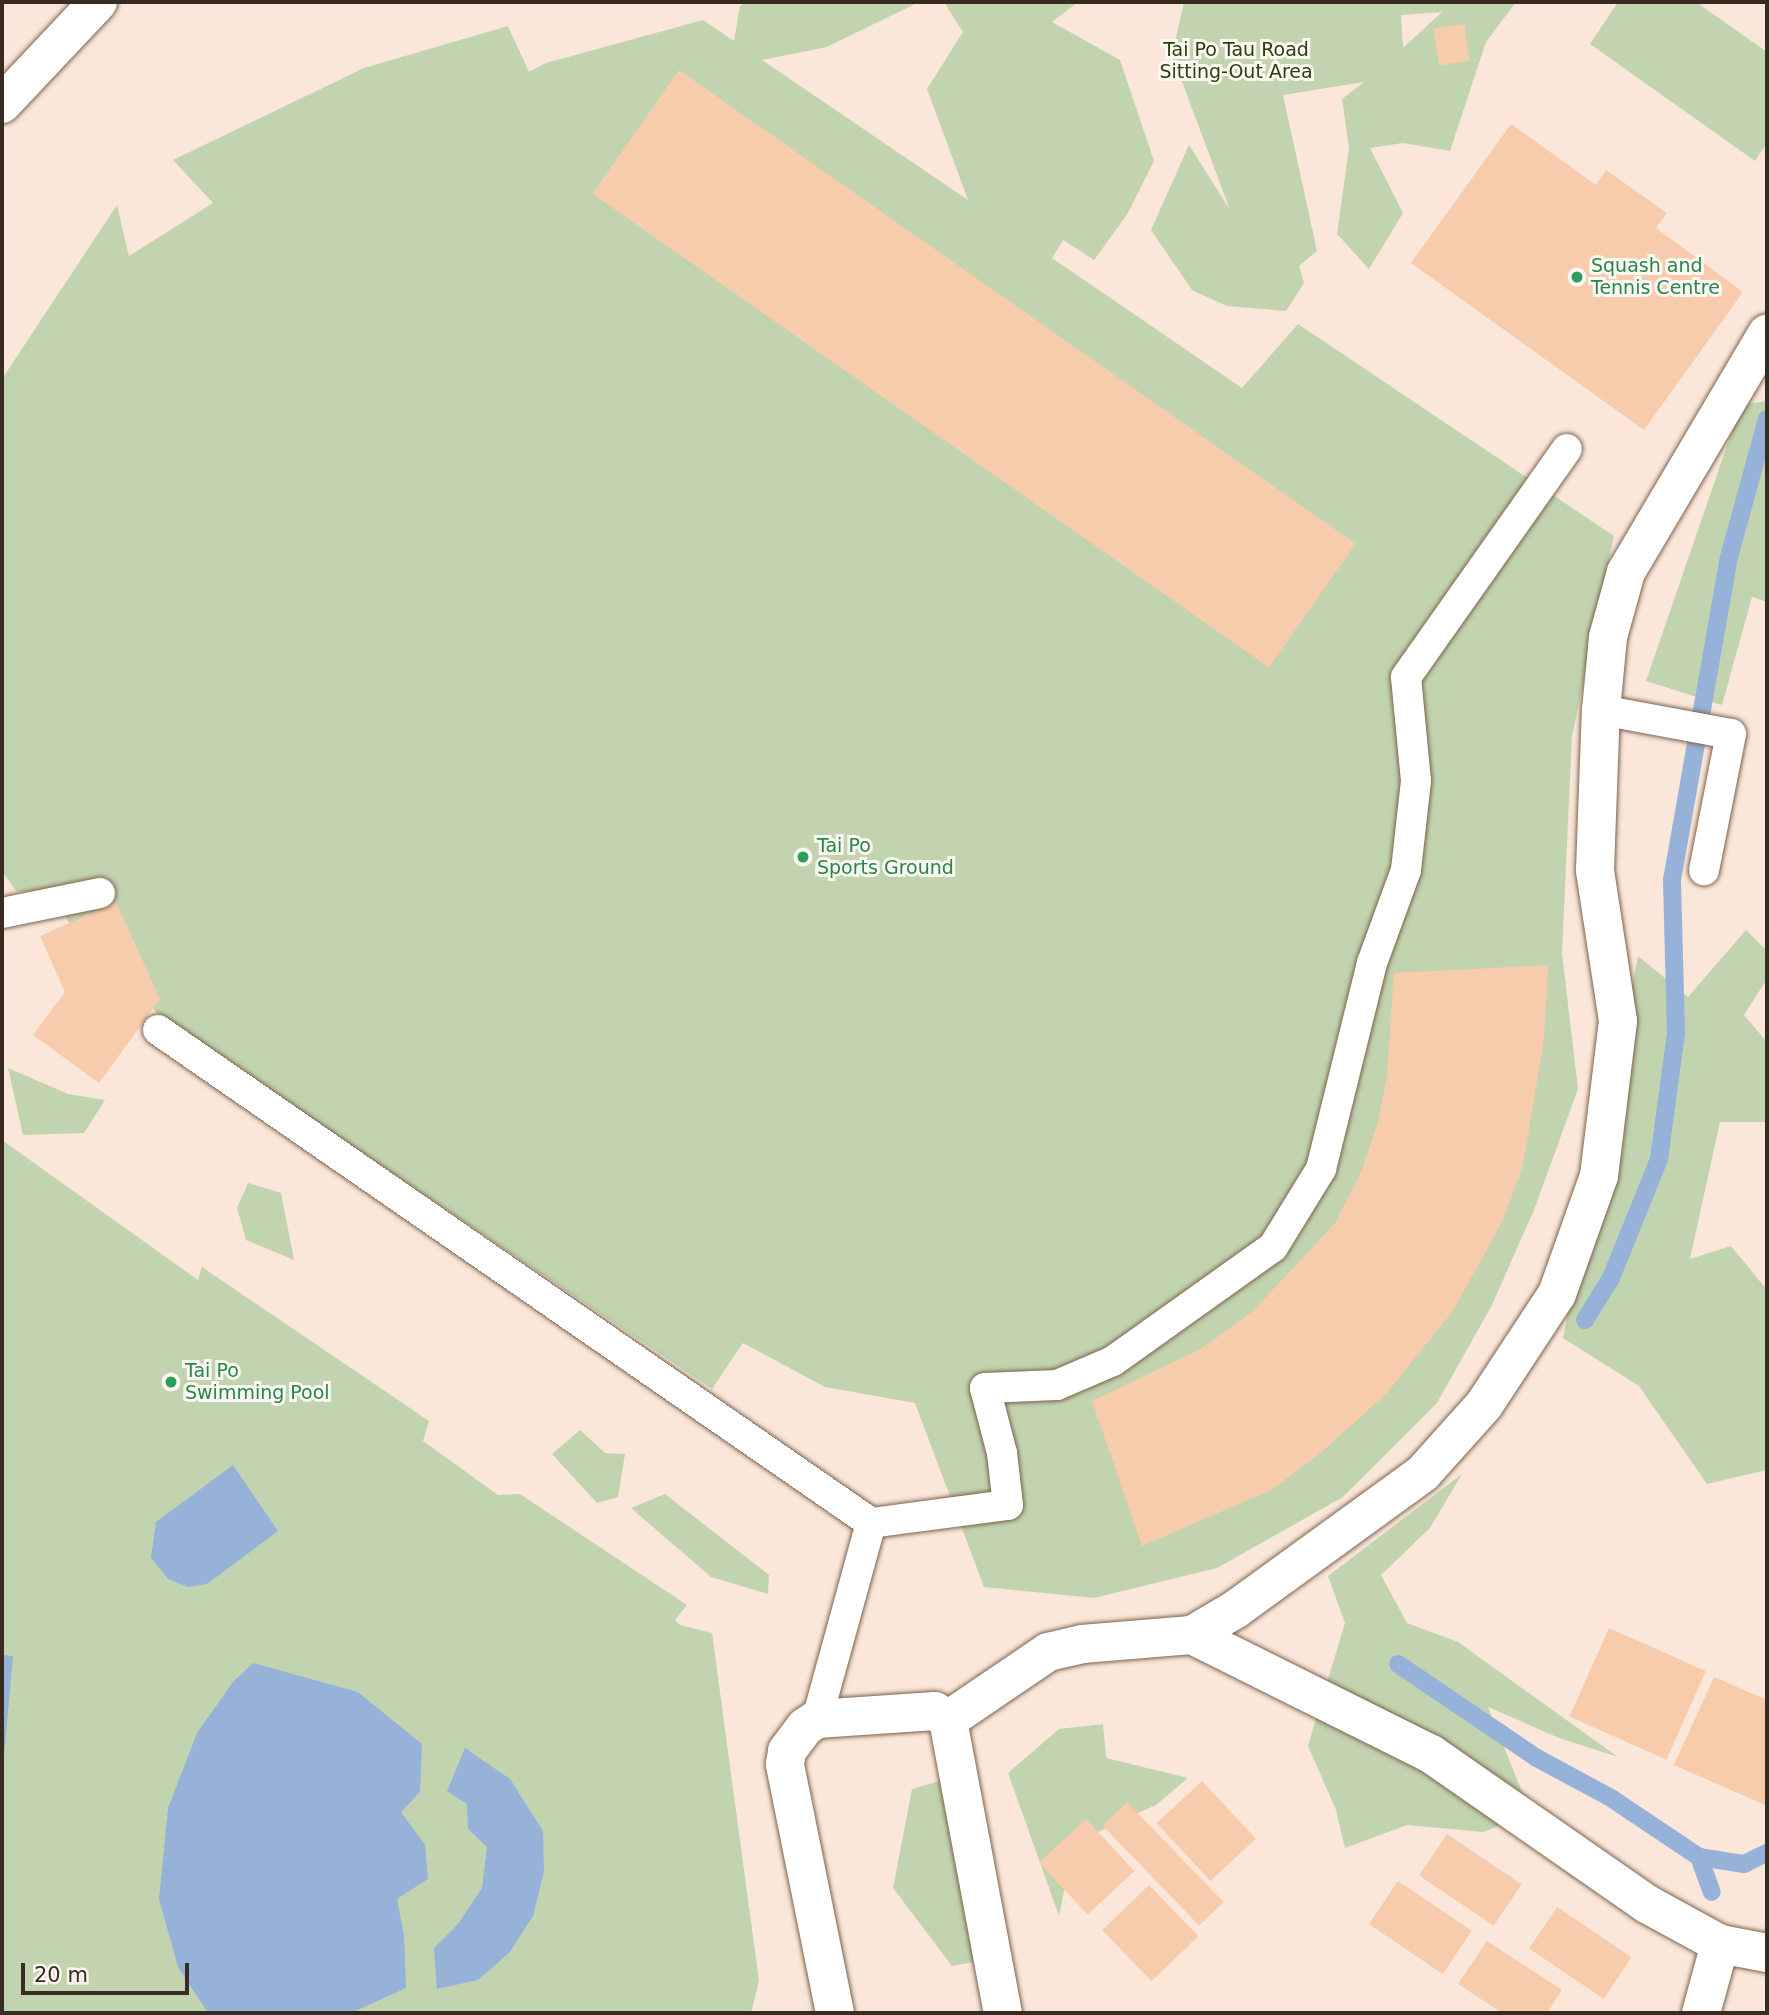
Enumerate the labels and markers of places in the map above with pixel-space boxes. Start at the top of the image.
place label: Squash and Tennis Centre [1591,255,1720,299]
marker: Squash and Tennis Centre [1569,269,1585,285]
place label: Tai Po Sports Ground [817,835,954,879]
marker: Tai Po Sports Ground [795,849,811,865]
place label: Tai Po Swimming Pool [185,1360,330,1404]
marker: Tai Po Swimming Pool [163,1374,179,1390]

